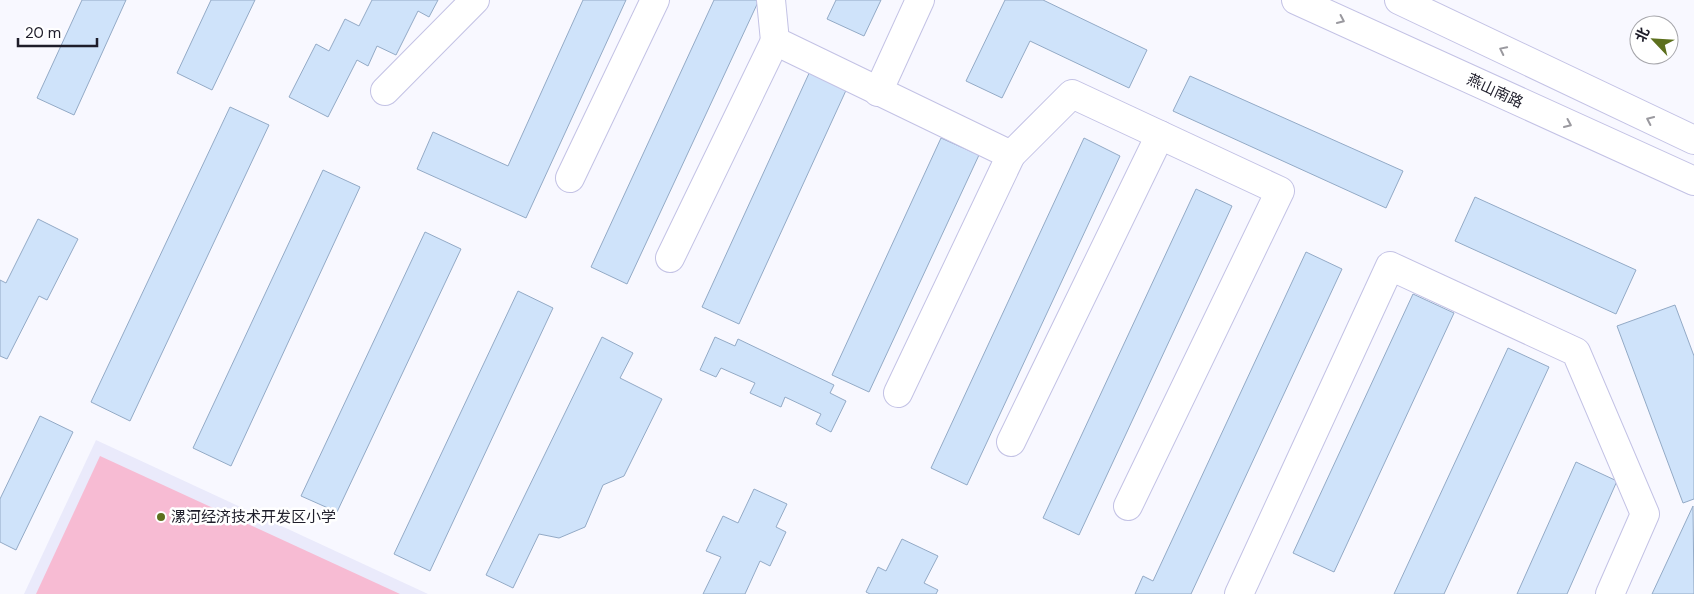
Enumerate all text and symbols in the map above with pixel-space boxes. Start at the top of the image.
one-way arrow [1336,14,1345,25]
scale bar [18,15,96,47]
north arrow [1629,15,1679,65]
text: 20 m [25,23,61,43]
text: 北 [1631,24,1653,45]
one-way arrow [1499,46,1508,56]
street label: 燕山南路 [1464,69,1526,113]
one-way arrow [1646,115,1655,126]
one-way arrow [1563,118,1572,128]
place label: 漯河经济技术开发区小学 [171,507,336,527]
marker: 漯河经济技术开发区小学 [155,511,167,523]

